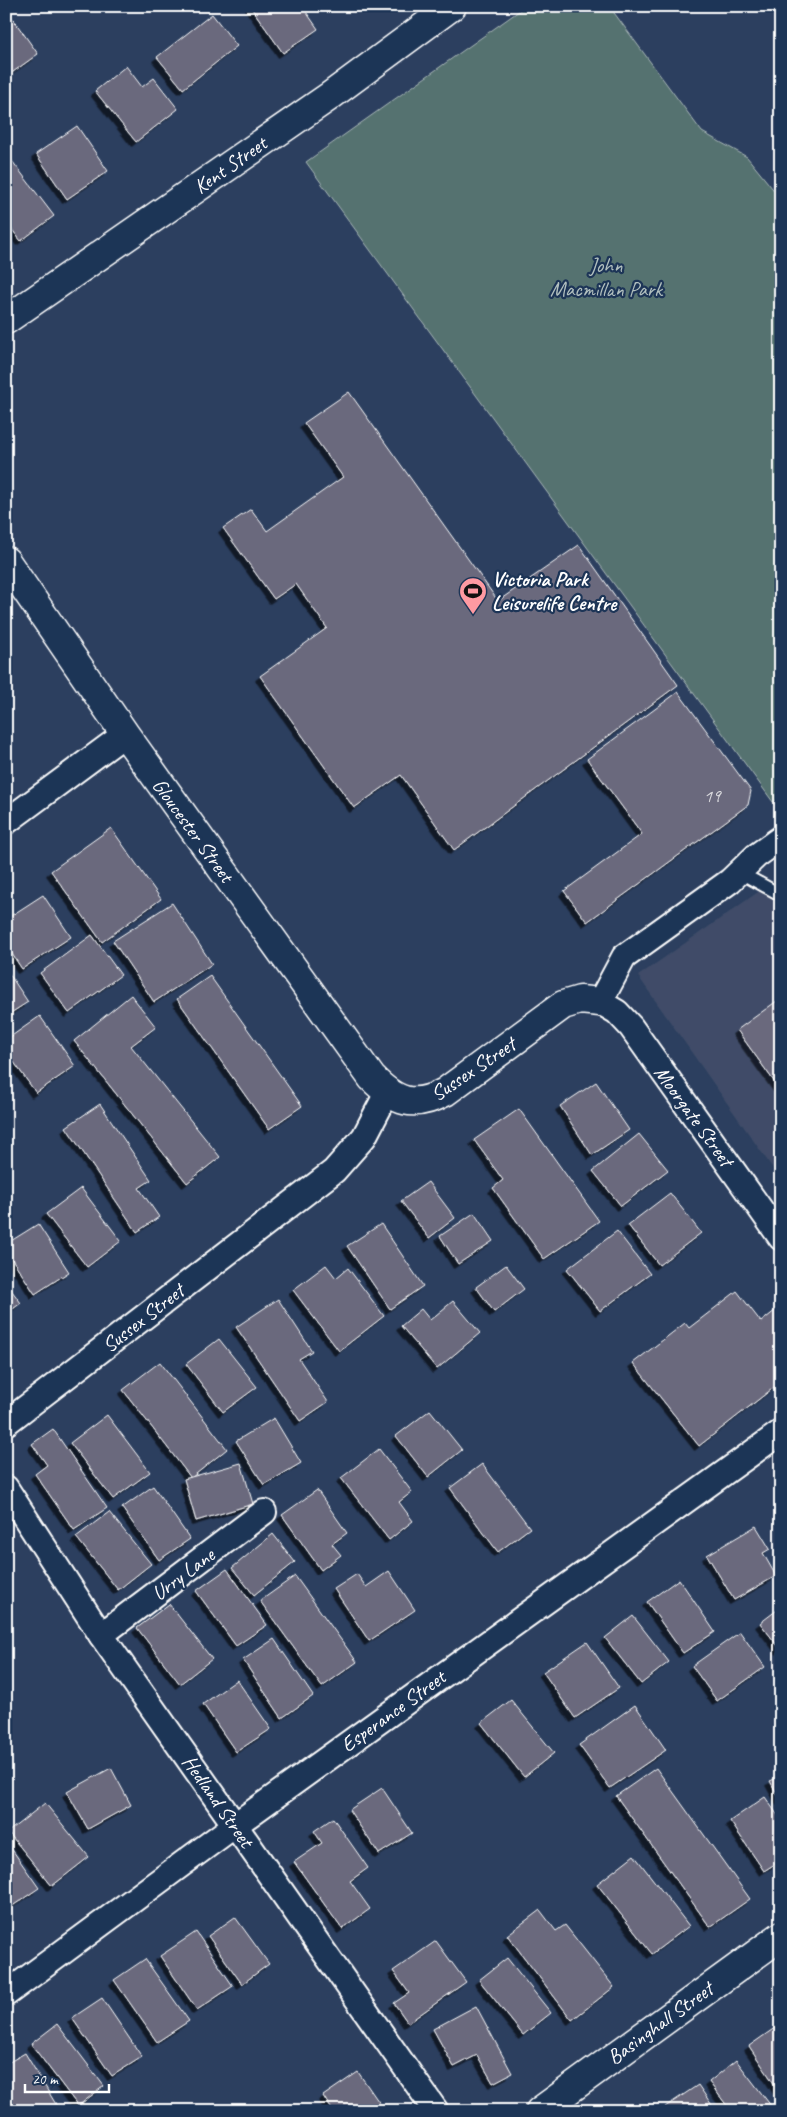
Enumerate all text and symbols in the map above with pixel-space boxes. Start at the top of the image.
street label: Kent Street [188,129,273,200]
park label: John Macmillan Park [550,252,664,302]
place label: Victoria Park Leisurelife Centre [492,566,618,616]
sports icon: Victoria Park Leisurelife Centre [458,576,488,615]
street label: Gloucester Street [147,773,241,889]
house number: 19 [703,784,722,808]
street label: Sussex Street [426,1029,523,1107]
street label: Moorgate Street [649,1061,741,1174]
street label: Sussex Street [97,1276,192,1358]
street label: Urry Lane [146,1541,221,1606]
street label: Esperance Street [336,1663,452,1758]
street label: Hedland Street [177,1750,260,1854]
street label: Basinghall Street [602,1974,720,2070]
scale bar [25,2062,109,2094]
text: 20 m [32,2070,59,2089]

